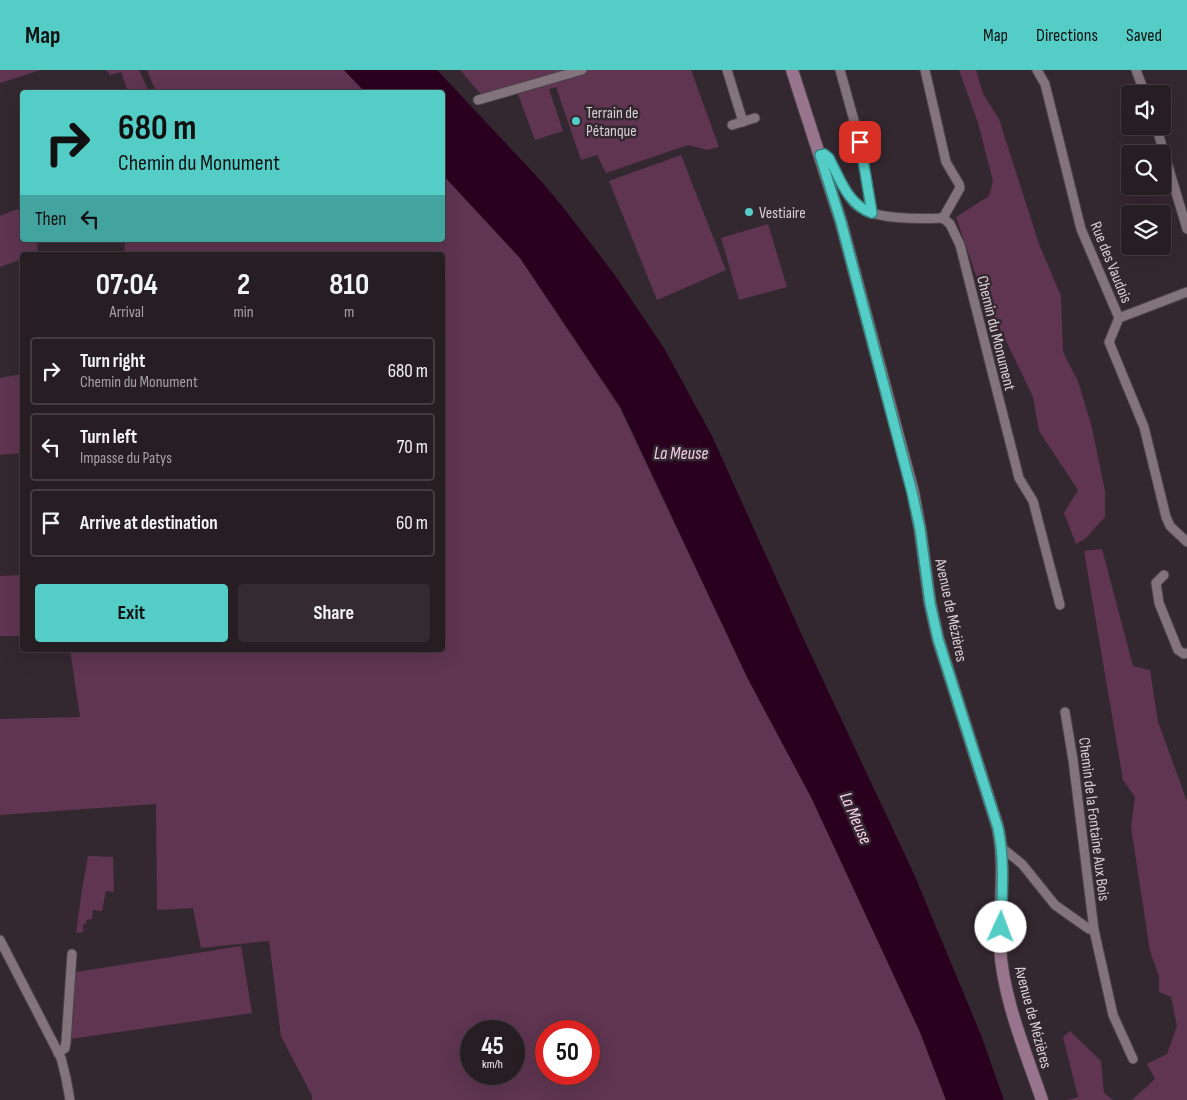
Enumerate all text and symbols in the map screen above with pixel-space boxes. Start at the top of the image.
text: Map [25,21,60,50]
text: Map [983,25,1008,46]
text: Directions [1036,25,1098,46]
text: Saved [1126,25,1162,46]
map controls [1121,85,1171,255]
button: sound [1121,85,1171,135]
place label: Terrain de Pétanque [586,104,638,141]
text: 680 m [118,107,196,150]
icon: right [35,110,100,175]
marker: Terrain de Pétanque [570,115,582,127]
pin [839,121,881,163]
icon: arrive [846,128,874,156]
button: search [1121,145,1171,195]
text: Chemin du Monument [118,150,280,177]
place label: Vestiaire [759,204,806,223]
icon: left [76,205,104,233]
button: layers [1121,205,1171,255]
marker: Vestiaire [743,206,755,218]
text: Then [35,208,66,231]
street label: Rue des Vaudois [1086,219,1136,306]
text: 07:04 [96,267,158,303]
text: 2 [237,267,250,303]
text: 810 [329,267,369,303]
street label: Chemin du Monument [972,274,1019,393]
text: Arrival [110,303,144,322]
text: min [233,303,254,322]
text: m [344,303,354,322]
text: Turn right [80,350,145,373]
icon: right [37,357,65,385]
text: 680 m [388,360,428,383]
text: Chemin du Monument [80,373,198,392]
text: Turn left [80,426,137,449]
icon: left [37,433,65,461]
text: 70 m [397,436,428,459]
water label: La Meuse [654,443,708,464]
text: Impasse du Patys [80,449,172,468]
icon: arrive [37,509,65,537]
text: Arrive at destination [80,512,218,535]
text: 60 m [396,512,428,535]
street label: Avenue de Mézières [930,556,971,664]
button: Exit [35,584,228,642]
button: Share [238,584,430,642]
street label: Chemin de la Fontaine Aux Bois [1074,736,1113,902]
water label: La Meuse [835,789,876,847]
position arrow [974,900,1026,952]
street label: Avenue de Mézières [1010,963,1055,1071]
speed limit sign: 50 [535,1020,600,1085]
text: 45 [481,1031,504,1062]
text: km/h [482,1057,503,1072]

